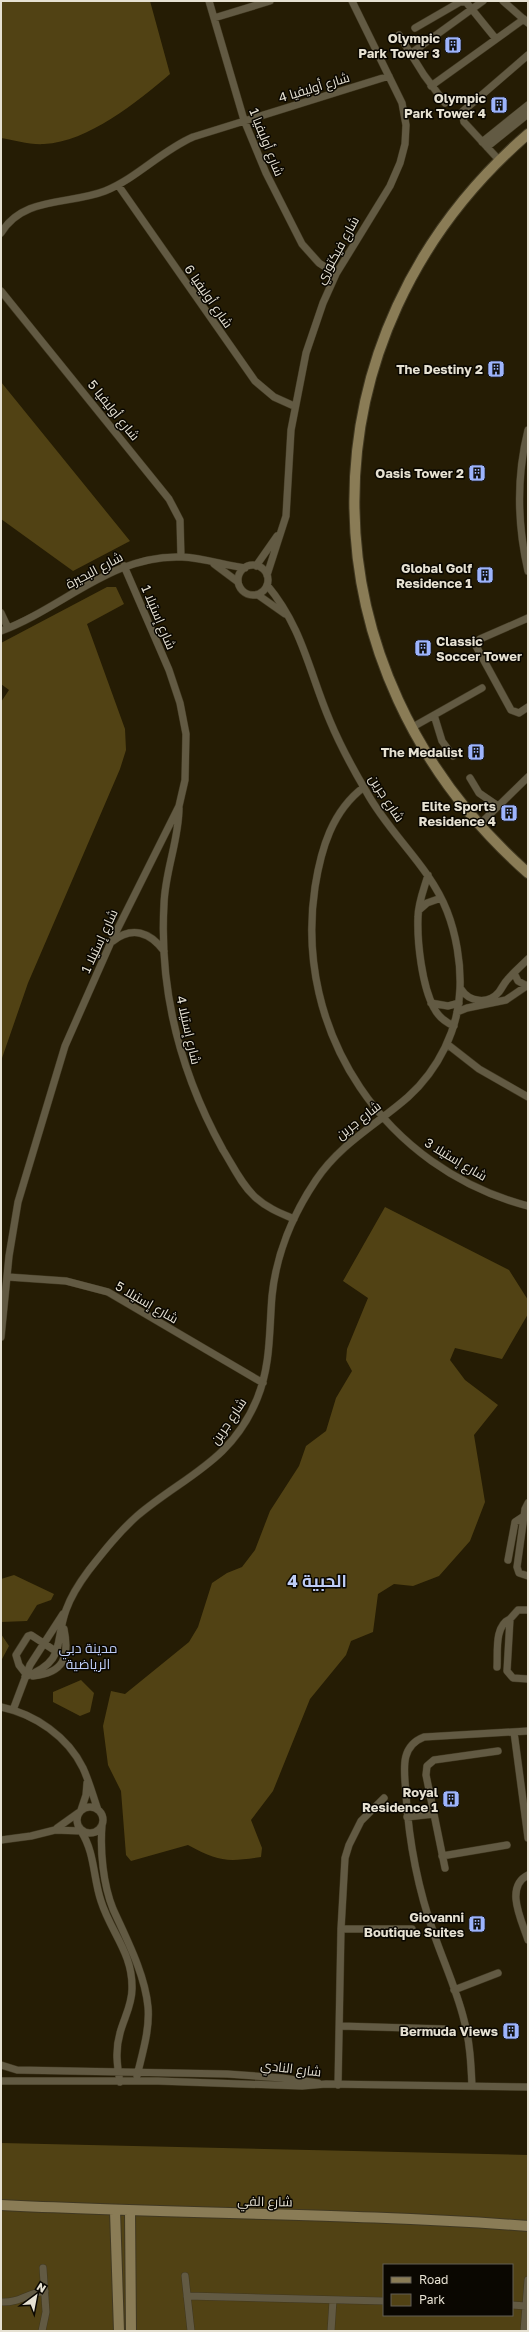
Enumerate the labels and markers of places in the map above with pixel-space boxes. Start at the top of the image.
place label: Olympic Park Tower 3 [358,30,441,61]
building icon: Olympic Park Tower 3 [443,35,463,55]
place label: Olympic Park Tower 4 [404,90,487,121]
building icon: Olympic Park Tower 4 [489,95,509,115]
building icon: The Destiny 2 [486,359,506,379]
place label: The Destiny 2 [396,361,483,377]
building icon: Oasis Tower 2 [467,463,487,483]
place label: Oasis Tower 2 [375,465,464,481]
place label: Global Golf Residence 1 [396,560,472,591]
building icon: Global Golf Residence 1 [475,565,495,585]
place label: Classic Soccer Tower [436,633,522,664]
building icon: Classic Soccer Tower [413,638,433,658]
building icon: The Medalist [466,742,486,762]
place label: The Medalist [381,744,463,760]
place label: Elite Sports Residence 4 [419,798,496,829]
building icon: Elite Sports Residence 4 [499,803,519,823]
place label: Royal Residence 1 [362,1784,439,1815]
building icon: Royal Residence 1 [441,1789,461,1809]
place label: Giovanni Boutique Suites [364,1909,464,1940]
building icon: Giovanni Boutique Suites [467,1914,487,1934]
building icon: Bermuda Views [501,2021,521,2041]
place label: Bermuda Views [400,2023,498,2039]

